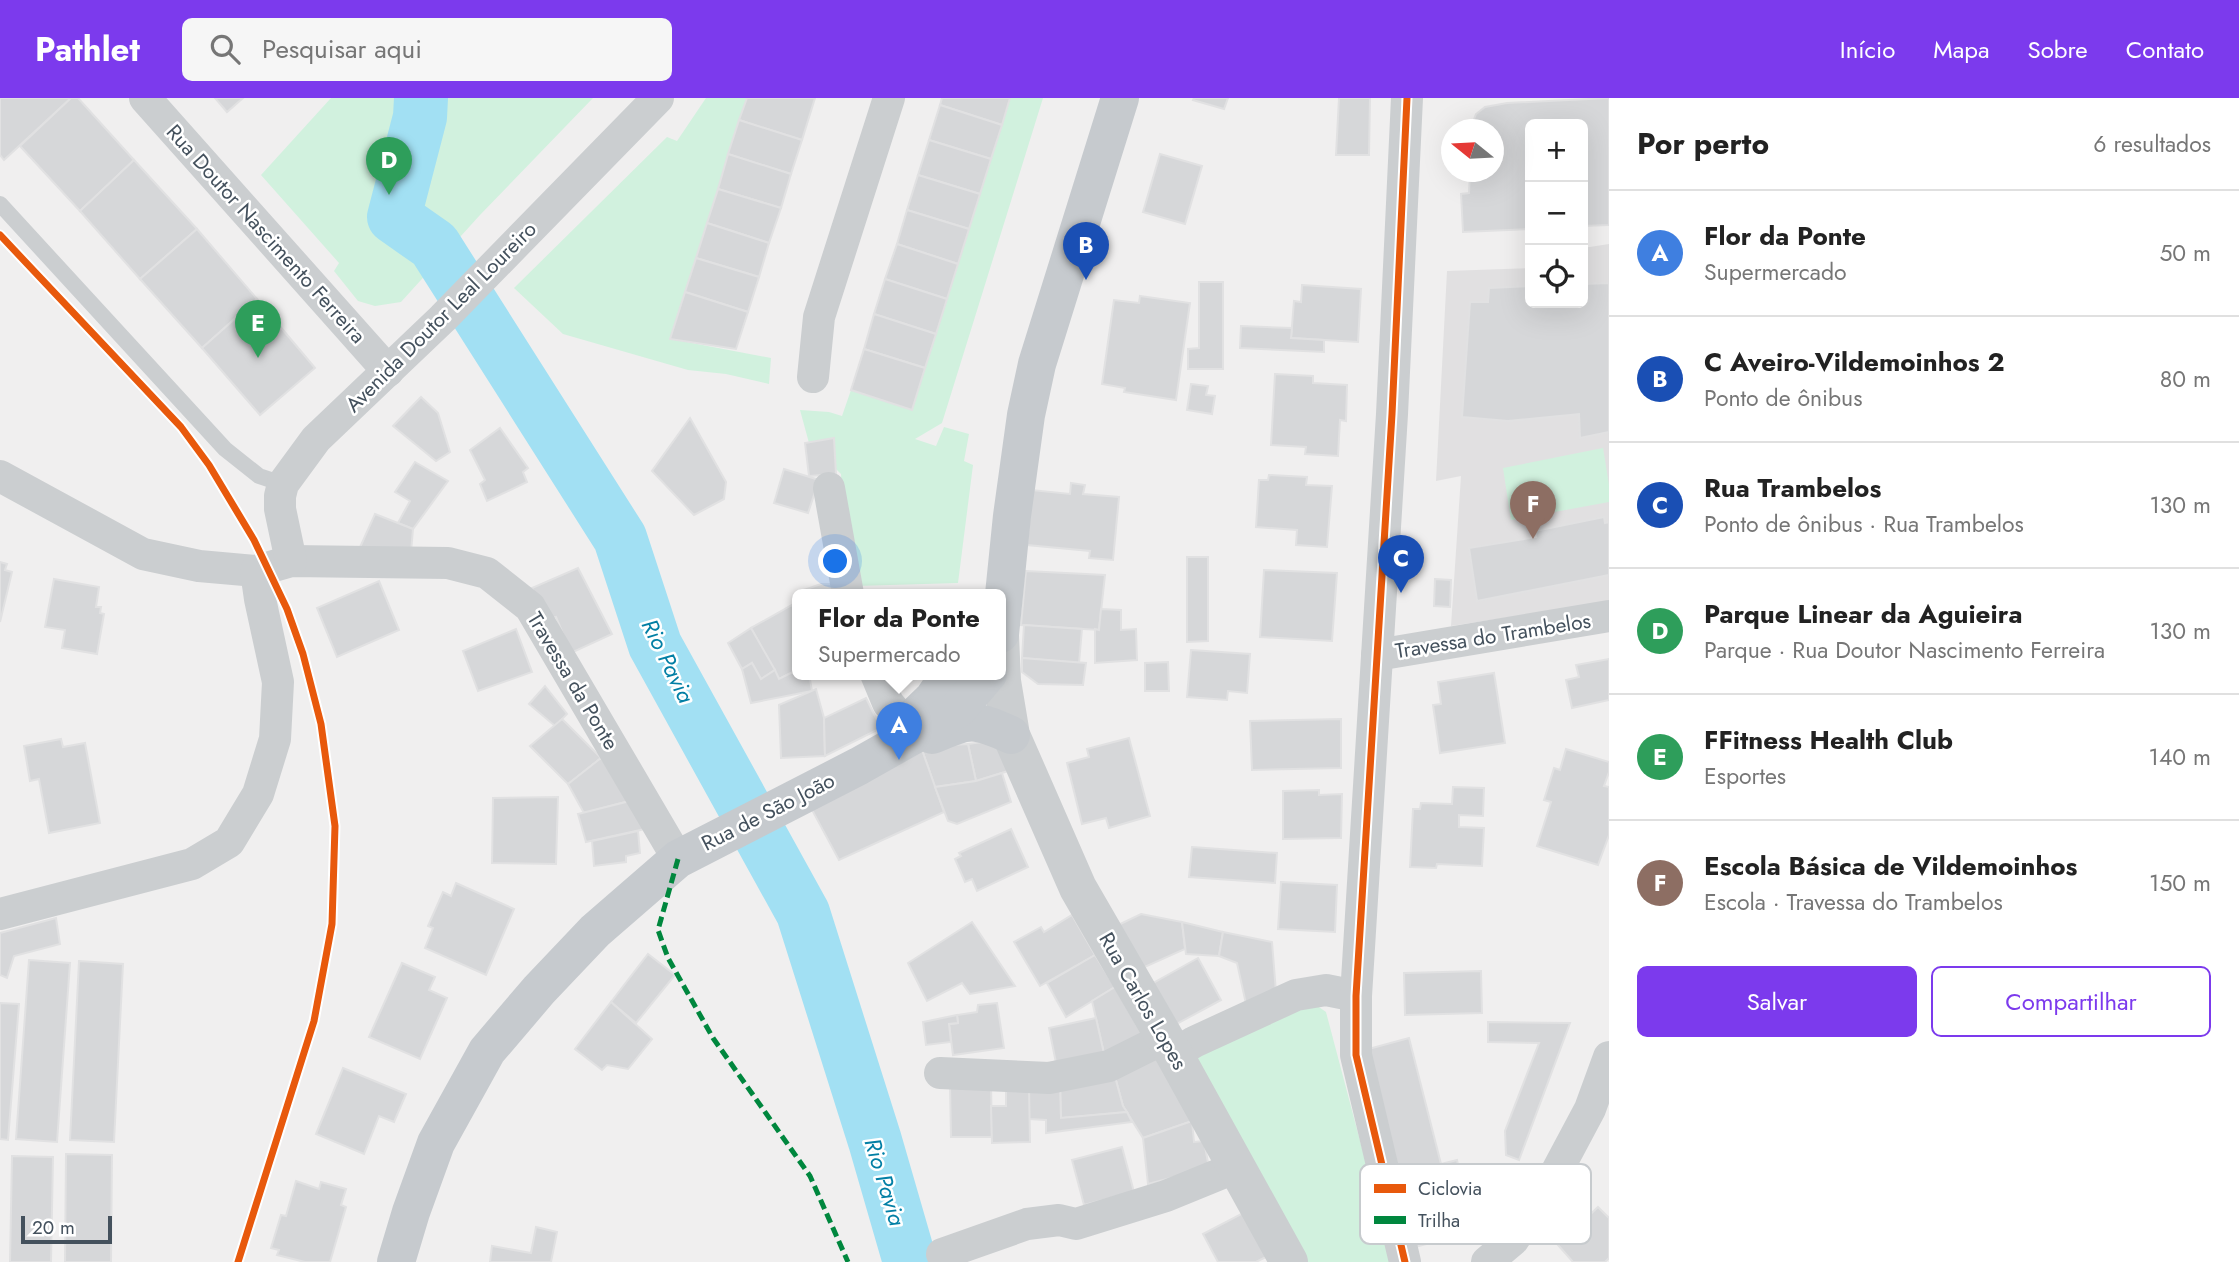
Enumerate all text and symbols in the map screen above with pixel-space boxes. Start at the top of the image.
search box [182,18,672,81]
text: Pathlet [35,26,140,73]
icon: search [206,30,244,68]
text: Pesquisar aqui [262,30,422,68]
text: Início [1840,32,1895,67]
text: Mapa [1933,32,1990,67]
text: Sobre [2028,32,2088,67]
text: Contato [2126,32,2204,67]
street label: Rua Doutor Nascimento Ferreira [159,118,373,350]
north arrow [1441,119,1504,182]
map controls [1525,119,1588,308]
button: + [1525,119,1588,182]
text: Por perto [1637,122,1769,165]
text: 6 resultados [2093,127,2211,161]
pin: D [366,137,412,195]
button: − [1525,182,1588,245]
street label: Avenida Doutor Leal Loureiro [339,215,543,419]
text: Flor da Ponte [1704,217,1866,255]
pin: B [1063,222,1109,280]
text: A [1652,236,1668,270]
text: 50 m [2159,236,2211,270]
button: locate [1525,245,1588,308]
text: Supermercado [1704,255,1847,289]
pin: E [235,300,281,358]
text: C Aveiro-Vildemoinhos 2 [1704,343,2005,381]
text: B [1652,362,1668,396]
text: 80 m [2160,362,2211,396]
text: Ponto de ônibus [1704,381,1862,415]
text: Rua Trambelos [1704,469,1881,507]
pin: F [1510,481,1556,539]
text: C [1652,488,1668,522]
text: 130 m [2149,488,2211,522]
text: Ponto de ônibus · Rua Trambelos [1704,507,2024,541]
pin: C [1378,535,1424,593]
your location [818,544,852,578]
popup [792,589,1006,680]
text: Parque Linear da Aguieira [1704,595,2022,633]
text: Flor da Ponte [818,599,980,637]
street label: Travessa da Ponte [520,606,626,756]
street label: Travessa do Trambelos [1393,606,1593,666]
water label: Rio Pavia [633,613,703,709]
text: D [1652,614,1668,648]
text: 130 m [2149,614,2211,648]
text: Parque · Rua Doutor Nascimento Ferreira [1704,633,2105,667]
text: Supermercado [818,637,961,671]
pin: A [876,702,922,760]
text: FFitness Health Club [1704,721,1953,759]
text: E [1653,740,1667,774]
text: 140 m [2149,740,2211,774]
text: Esportes [1704,759,1786,793]
street label: Rua de São João [696,766,840,858]
text: Escola Básica de Vildemoinhos [1704,847,2077,885]
text: F [1654,866,1666,900]
text: 150 m [2149,866,2211,900]
text: Escola · Travessa do Trambelos [1704,885,2003,919]
street label: Rua Carlos Lopes [1091,927,1195,1075]
button: Salvar [1637,966,1917,1037]
button: Compartilhar [1931,966,2211,1037]
water label: Rio Pavia [856,1134,914,1230]
legend [1360,1164,1591,1244]
text: Ciclovia [1418,1175,1482,1202]
text: Trilha [1418,1207,1460,1234]
scale bar [21,1213,112,1245]
text: 20 m [32,1214,75,1241]

